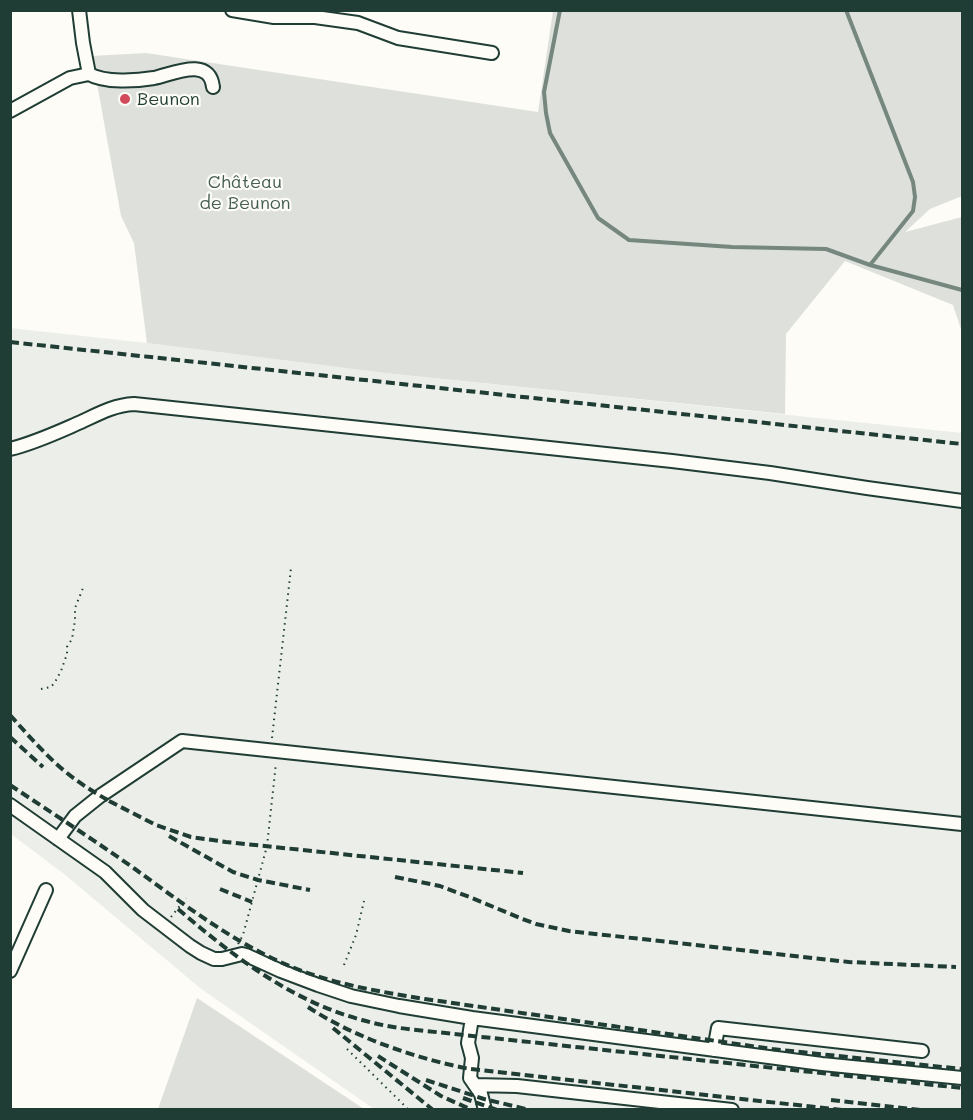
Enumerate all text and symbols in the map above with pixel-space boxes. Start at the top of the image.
place label: Beunon [137,88,200,110]
marker: Beunon [118,92,132,106]
park label: Château de Beunon [199,171,291,213]

